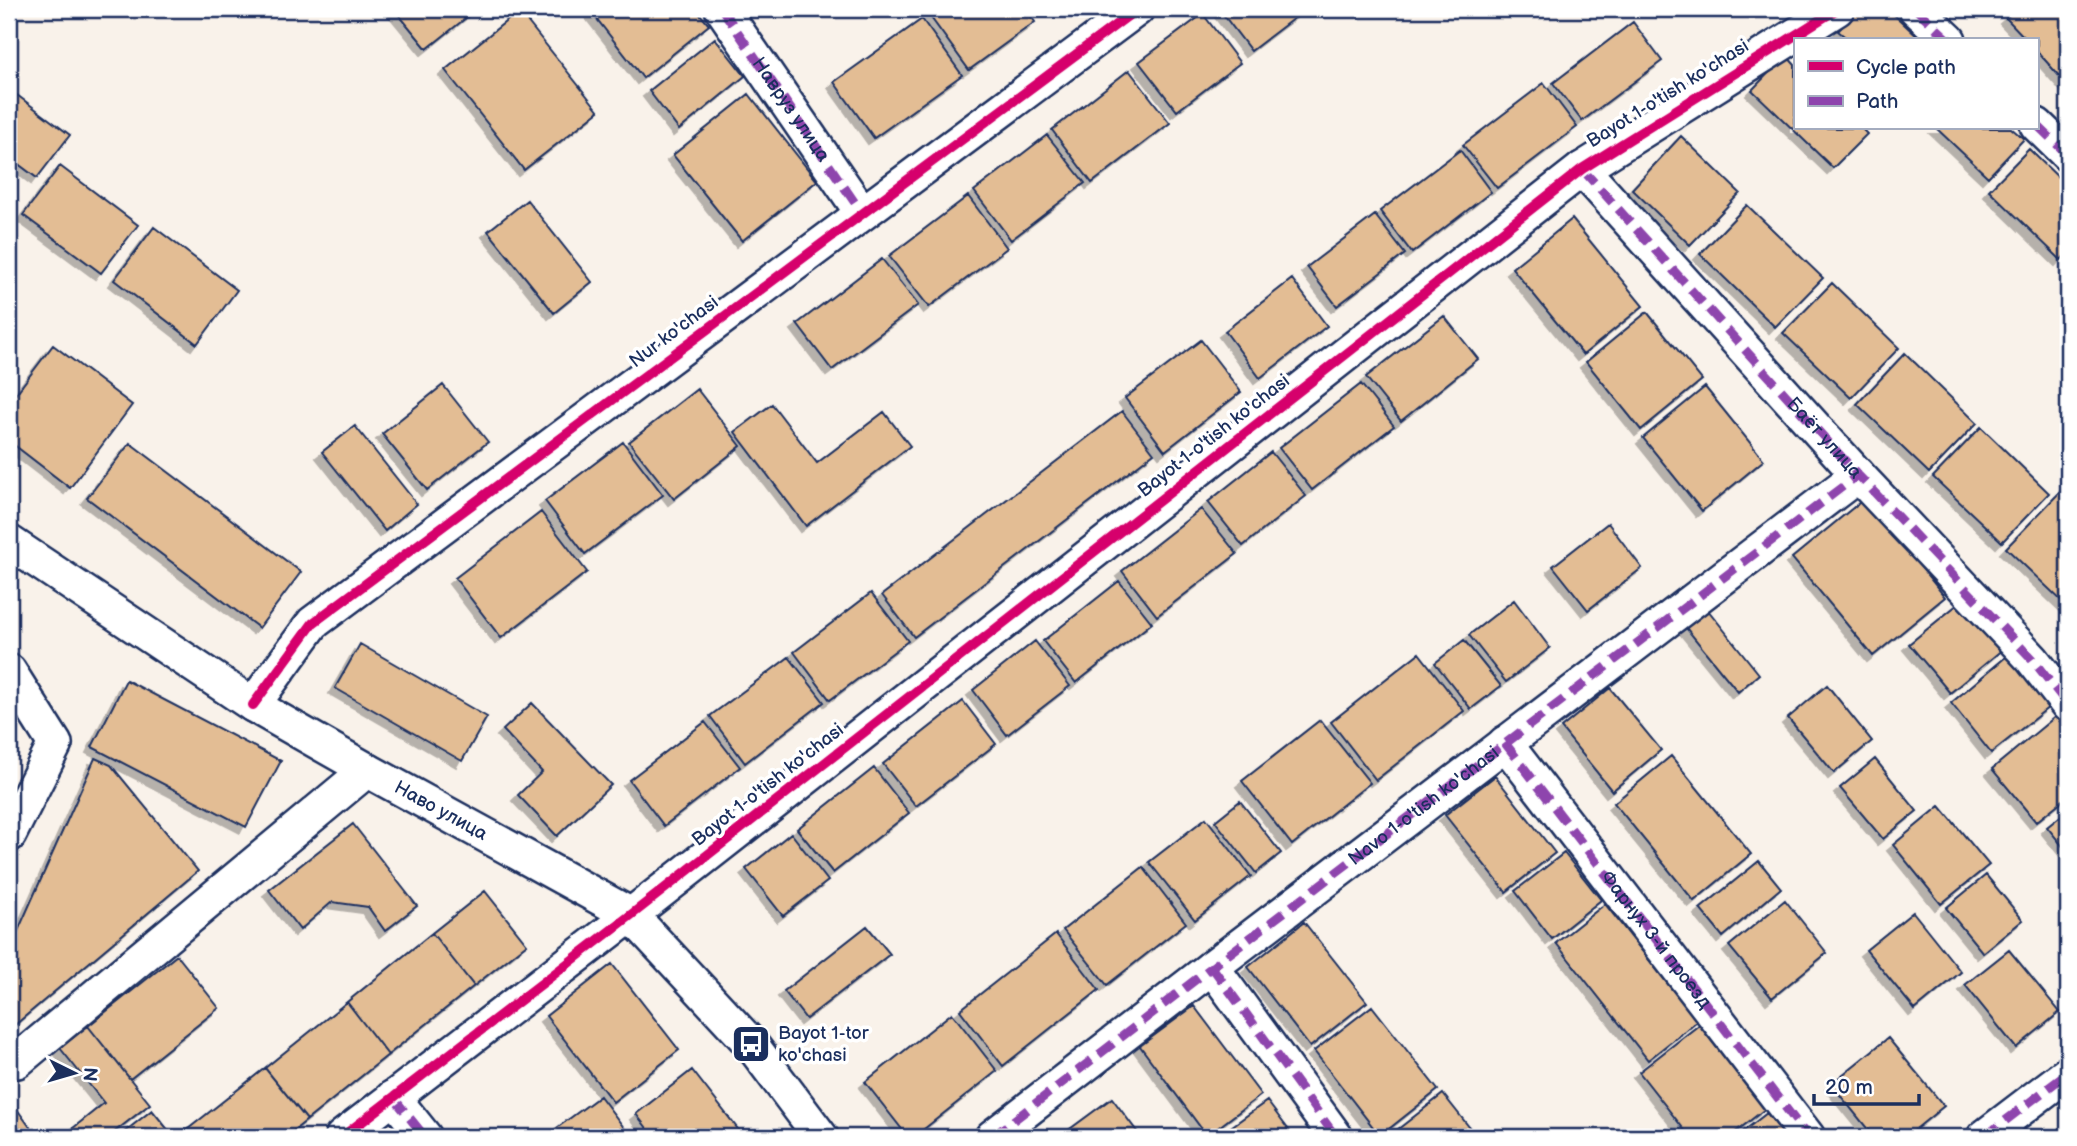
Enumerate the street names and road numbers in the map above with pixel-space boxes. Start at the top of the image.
street label: Bayot 1-o'tish ko'chasi [1583,35,1753,153]
street label: Навруз улица [747,53,835,166]
street label: Nur ko'chasi [625,291,723,373]
street label: Bayot 1-o'tish ko'chasi [1133,370,1295,502]
street label: Баёт улица [1782,392,1867,483]
street label: Bayot 1-o'tish ko'chasi [687,719,849,851]
street label: Navo 1-o'tish ko'chasi [1344,741,1503,870]
street label: Наво улица [390,776,492,845]
street label: Фарнух 3-й проезд [1596,866,1717,1013]

